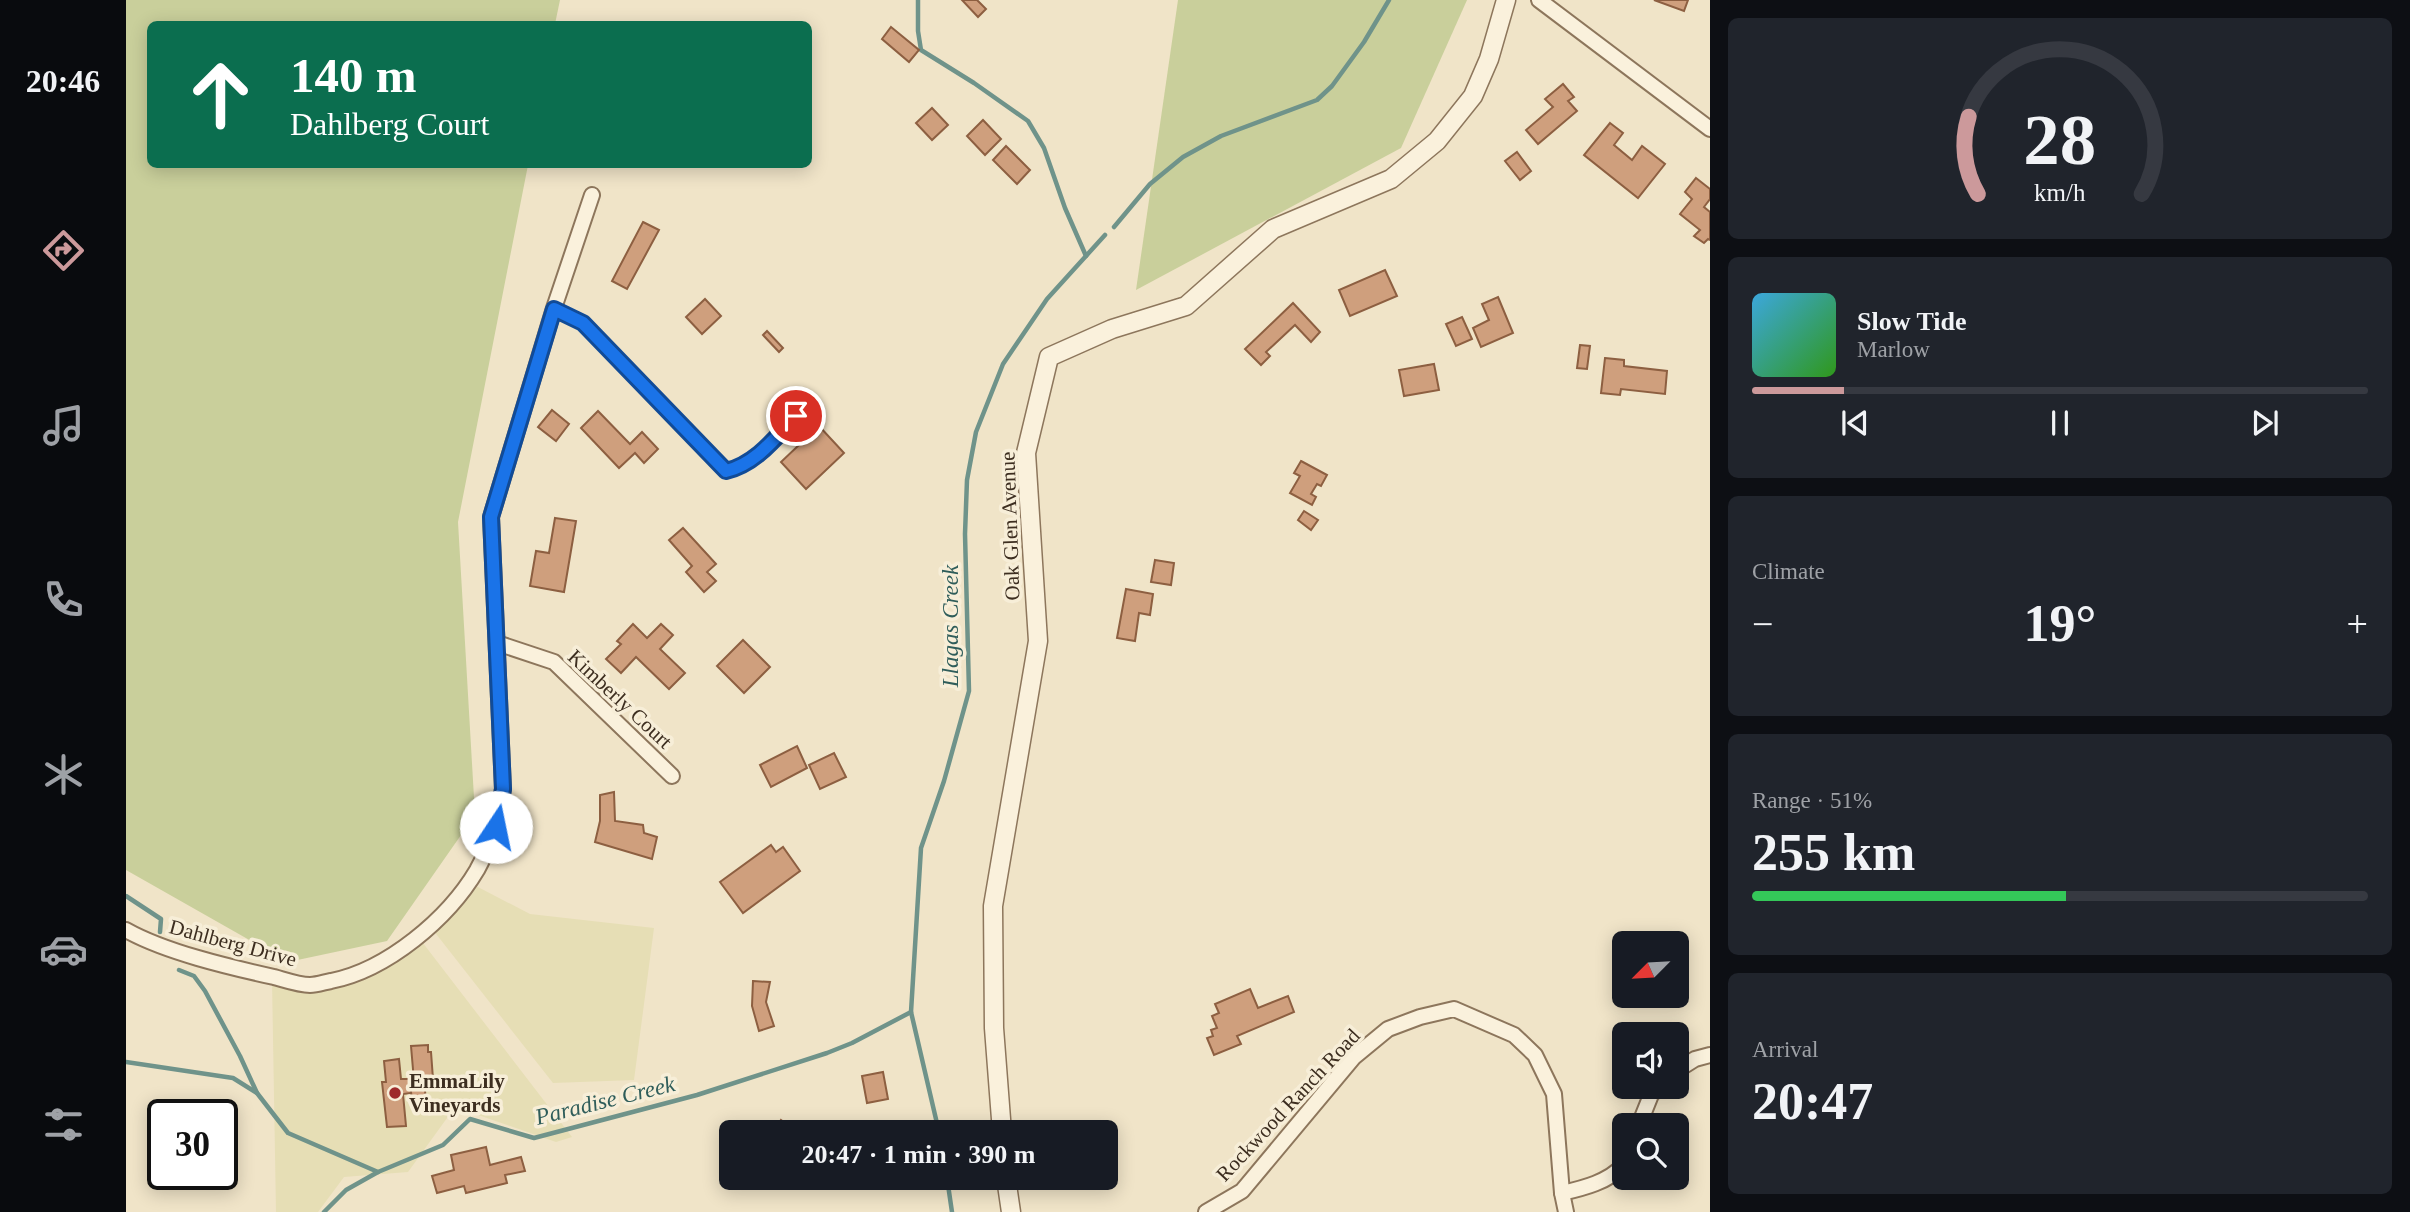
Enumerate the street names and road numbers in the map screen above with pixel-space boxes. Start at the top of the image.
street label: Oak Glen Avenue [995,451,1025,601]
street label: Kimberly Court [563,645,677,753]
street label: Dahlberg Drive [167,914,299,972]
street label: Rockwood Ranch Road [1211,1024,1365,1186]

